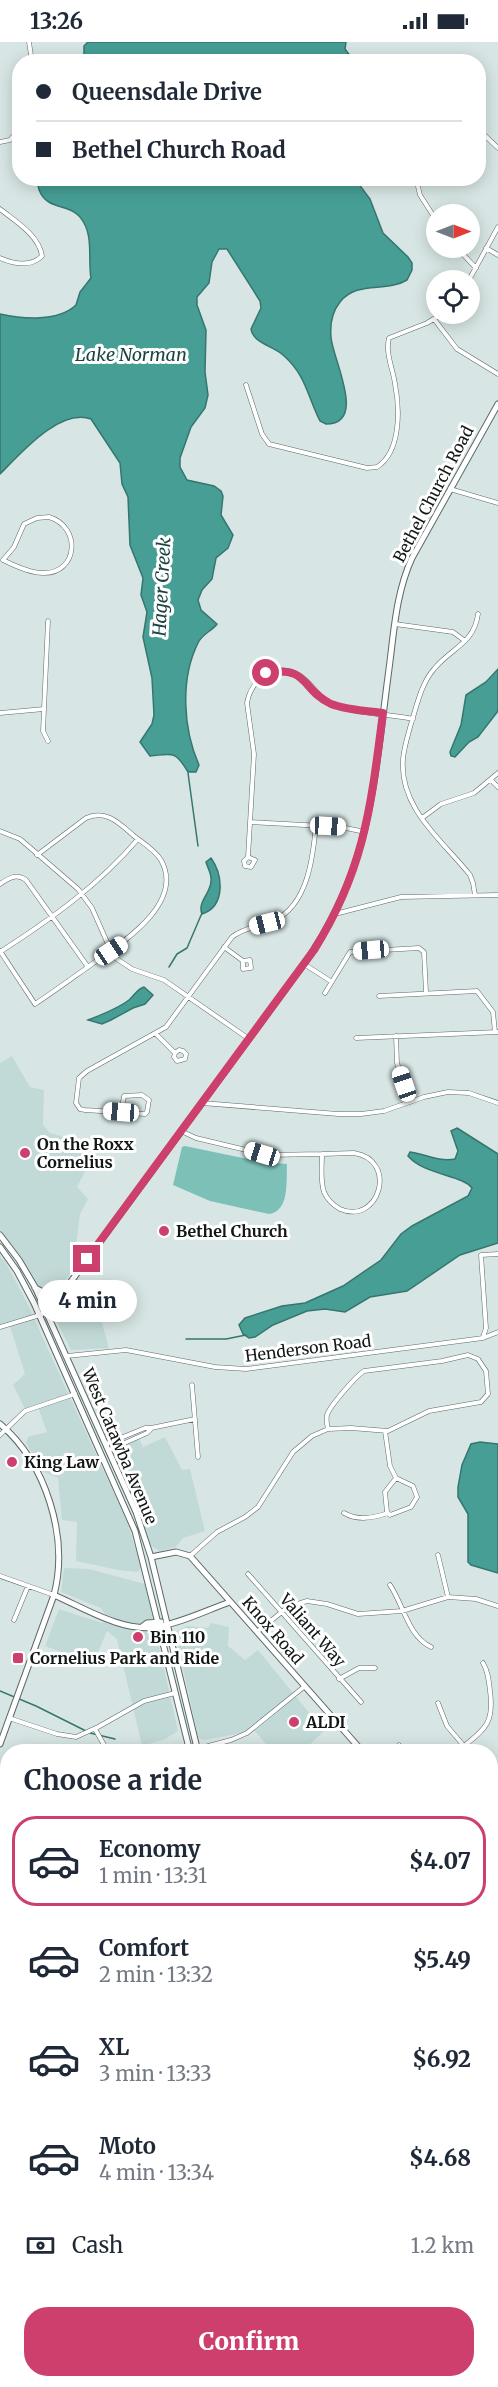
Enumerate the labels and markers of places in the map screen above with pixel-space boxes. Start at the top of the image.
place label: On the Roxx Cornelius [37,1134,134,1172]
marker: On the Roxx Cornelius [18,1146,32,1160]
place label: Bethel Church [176,1221,288,1241]
marker: Bethel Church [157,1224,171,1238]
place label: King Law [24,1452,99,1472]
marker: King Law [5,1455,19,1469]
place label: Bin 110 [150,1627,205,1647]
marker: Bin 110 [131,1630,145,1644]
place label: Cornelius Park and Ride [30,1648,219,1668]
marker: Cornelius Park and Ride [11,1651,25,1665]
place label: ALDI [305,1712,346,1732]
marker: ALDI [287,1715,301,1729]

